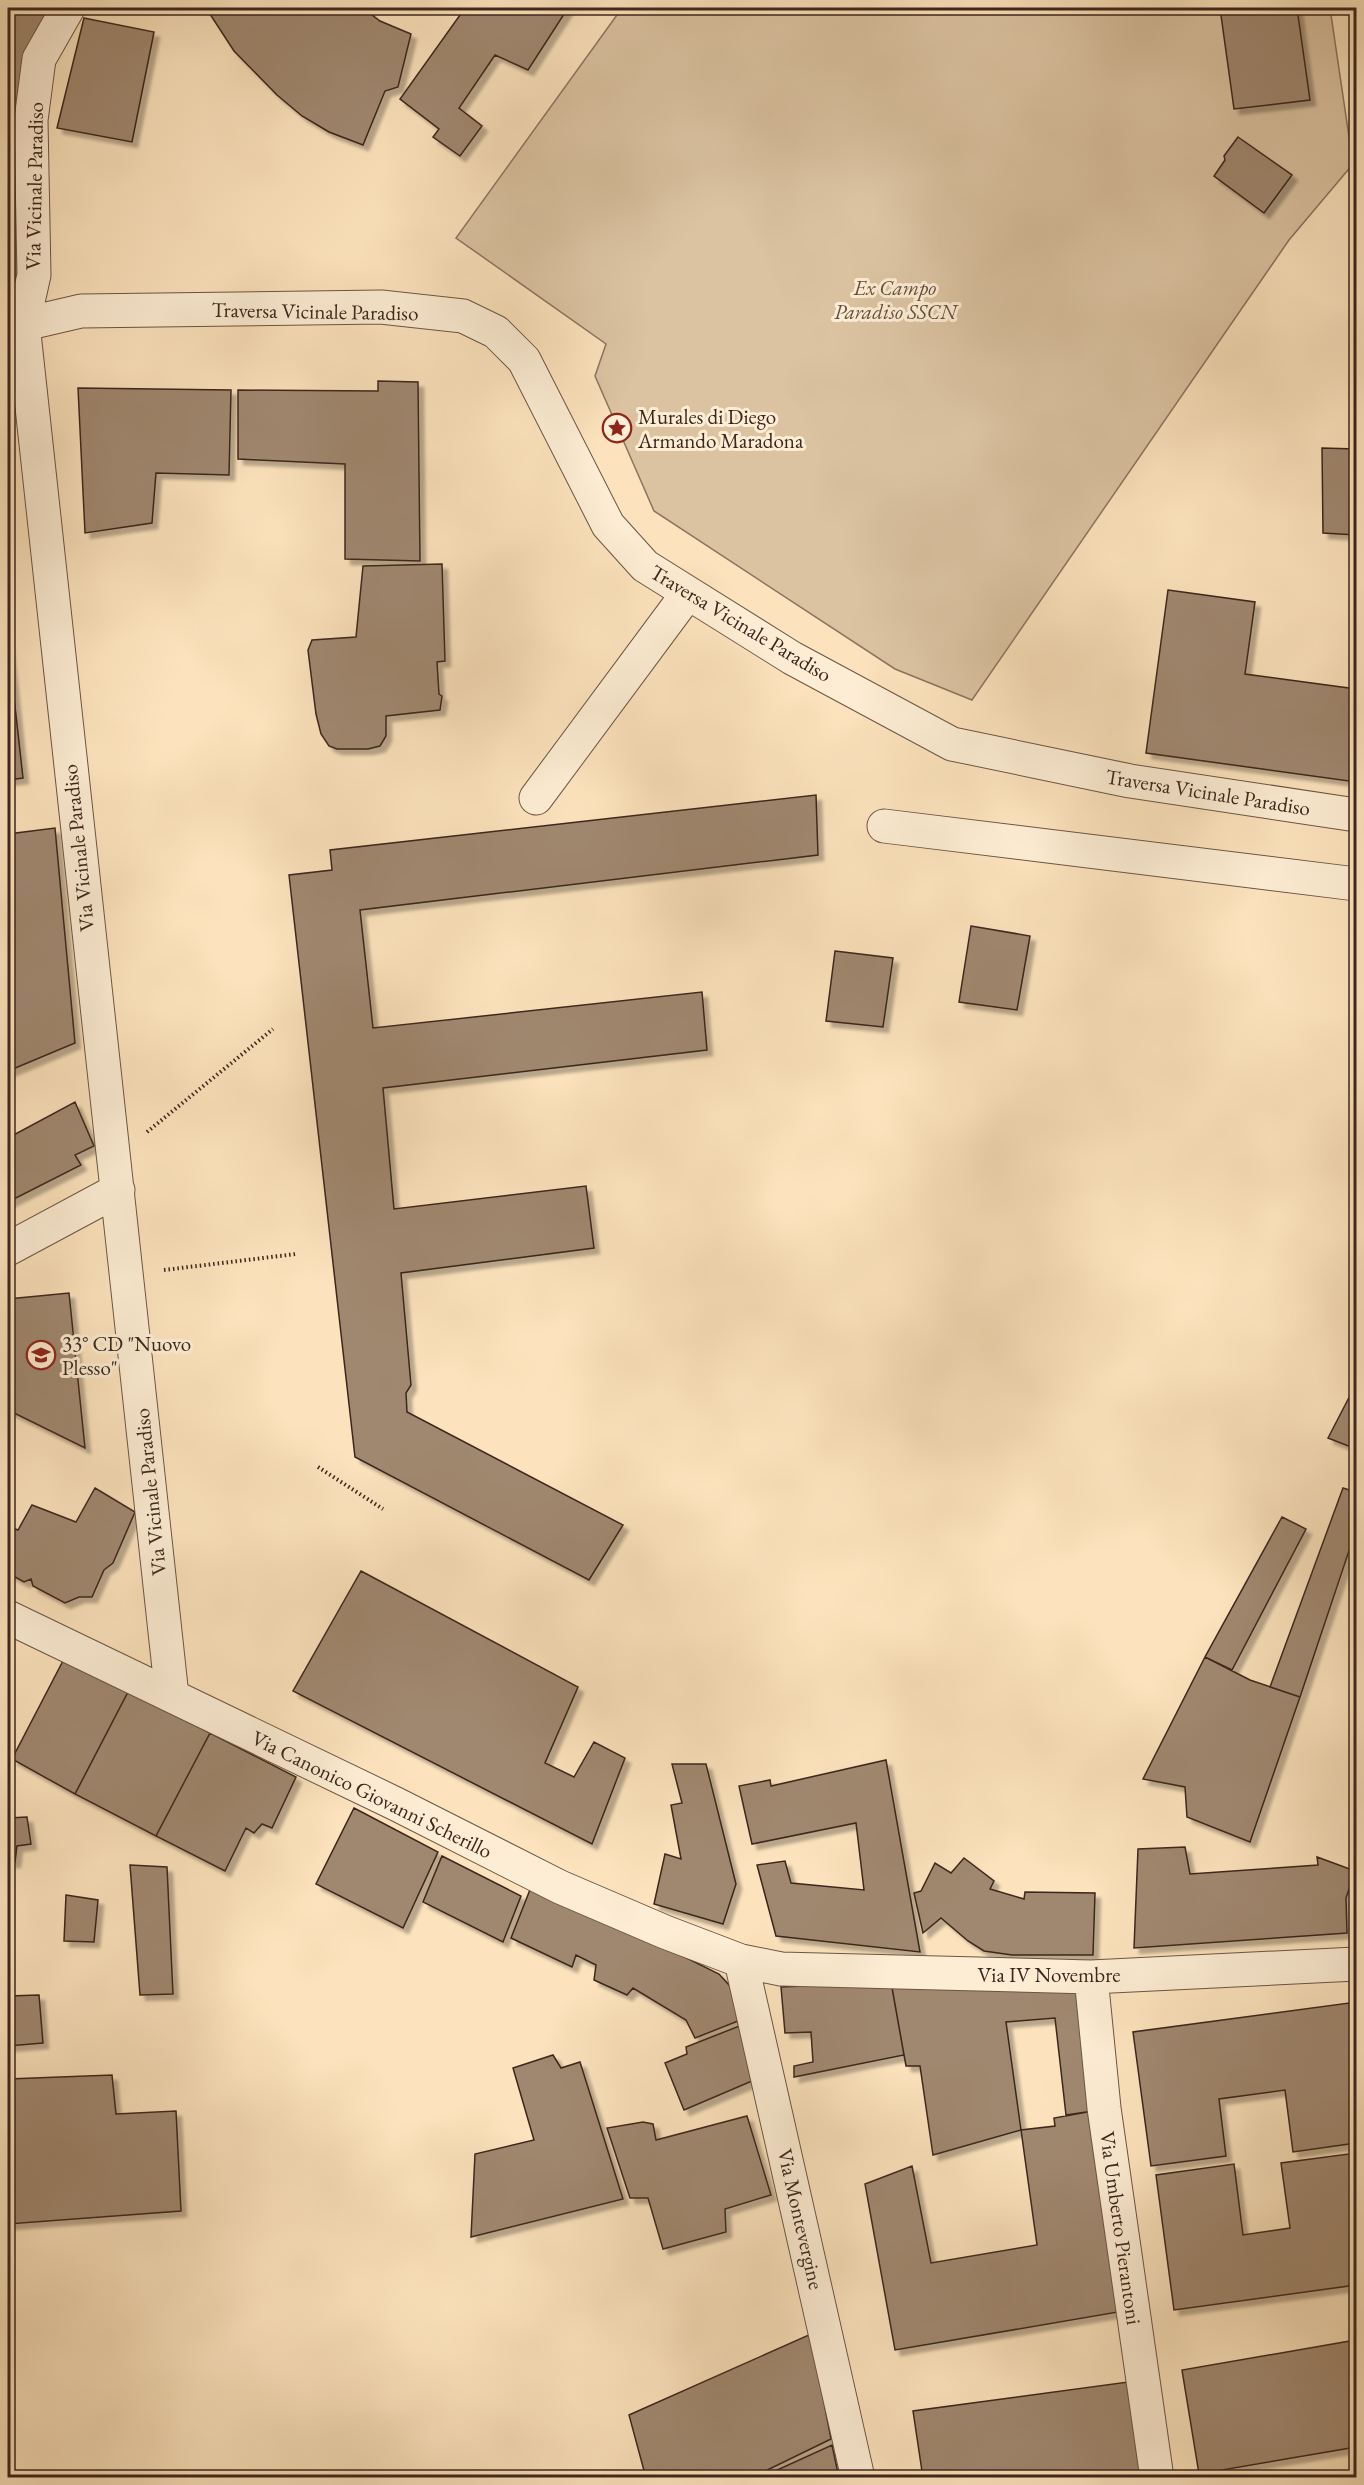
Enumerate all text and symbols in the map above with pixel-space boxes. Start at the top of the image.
street label: Via Vicinale Paradiso [19,102,49,270]
park label: Ex Campo Paradiso SSCN [834,274,959,325]
street label: Traversa Vicinale Paradiso [211,296,419,326]
place label: Murales di Diego Armando Maradona [637,403,804,454]
place icon: Murales di Diego Armando Maradona [601,412,633,444]
street label: Traversa Vicinale Paradiso [645,558,837,688]
street label: Traversa Vicinale Paradiso [1104,762,1312,822]
street label: Via Vicinale Paradiso [56,763,100,933]
place label: 33° CD "Nuovo Plesso" [62,1330,191,1381]
school or university icon: 33° CD "Nuovo Plesso" [25,1339,57,1371]
street label: Via Vicinale Paradiso [128,1407,172,1577]
street label: Via Canonico Giovanni Scherillo [247,1724,497,1864]
street label: Via IV Novembre [978,1961,1120,1988]
street label: Via Umberto Pierantoni [1094,2130,1148,2326]
street label: Via Montevergine [772,2146,830,2292]

